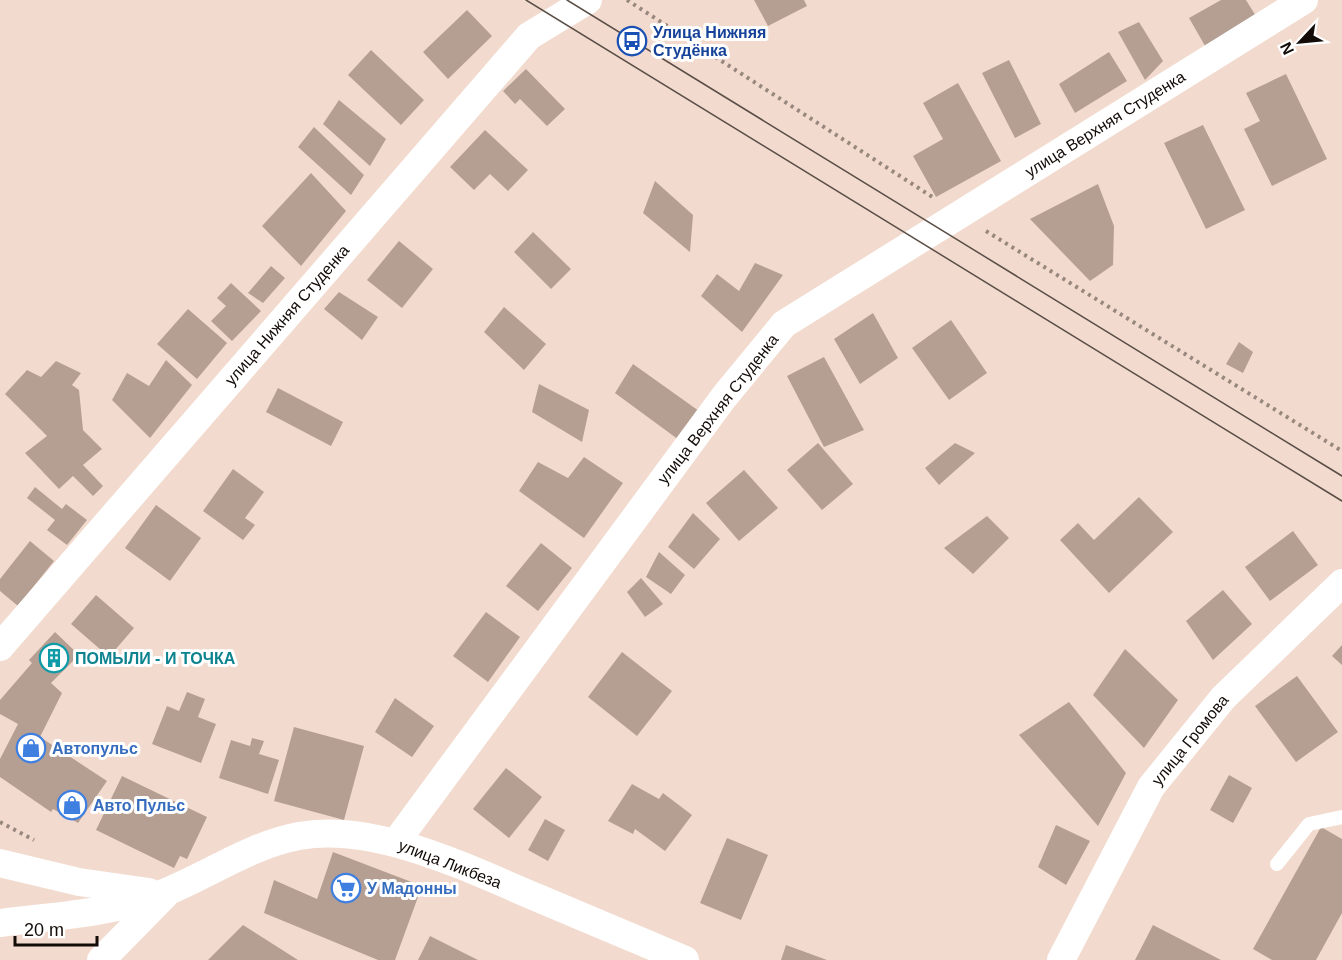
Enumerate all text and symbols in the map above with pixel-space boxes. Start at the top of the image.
north arrow [1270,12,1330,72]
place label: Улица Нижняя Студёнка [653,24,766,59]
bus stop icon: Улица Нижняя Студёнка [616,25,648,57]
text: N [1277,39,1297,57]
street label: улица Верхняя Студенка [1022,68,1188,180]
street label: улица Нижняя Cтуденкa [222,242,352,388]
street label: улица Верхняя Студенка [654,331,782,487]
building icon: ПОМЫЛИ - И ТОЧКА [38,642,70,674]
place label: ПОМЫЛИ - И ТОЧКА [75,650,236,667]
street label: улица Громова [1148,691,1232,789]
shop icon: Автопульс [15,732,47,764]
place label: Автопульс [52,740,138,757]
shop icon: Авто Пульс [56,789,88,821]
place label: Авто Пульс [93,797,185,814]
street label: улица Ликбеза [396,837,504,892]
supermarket icon: У Мадонны [330,872,362,904]
place label: У Мадонны [367,880,457,897]
scale bar [15,909,98,947]
text: 20 m [24,920,64,940]

